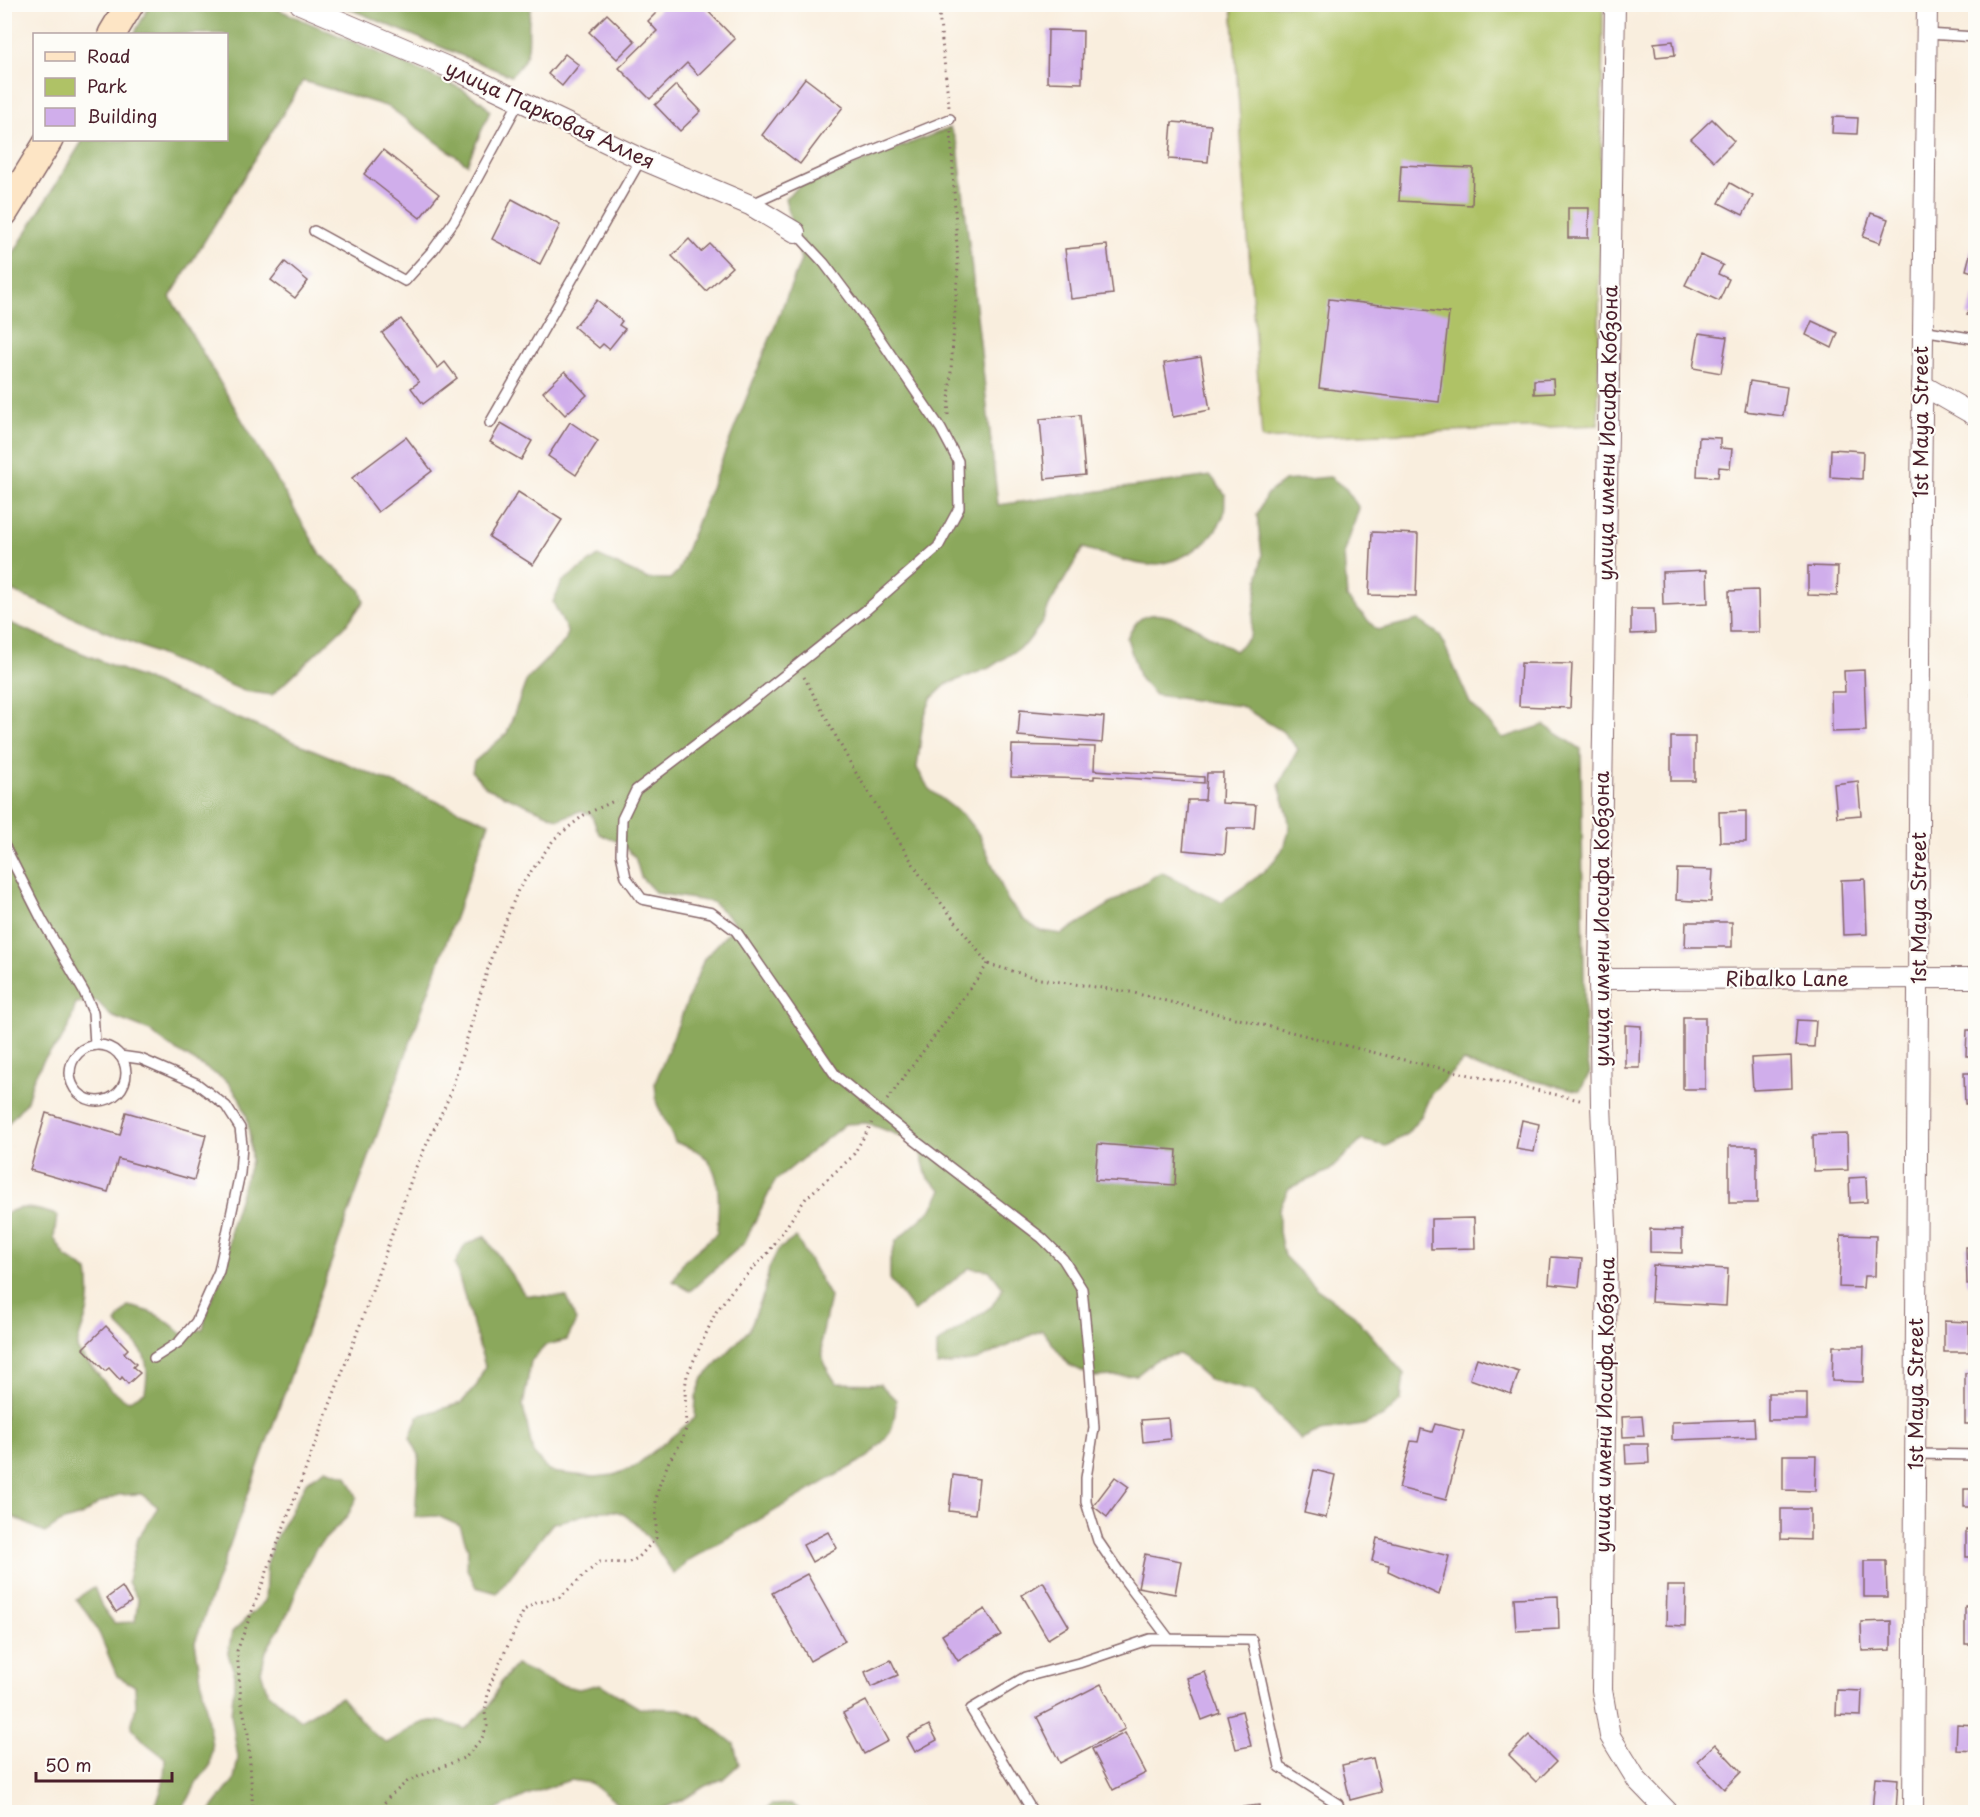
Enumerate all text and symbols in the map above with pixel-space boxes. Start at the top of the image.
legend [33,33,228,141]
text: Road [87,42,131,69]
street label: улица Парковая Аллея [441,52,660,176]
text: Park [87,72,127,99]
text: Building [87,102,157,129]
street label: улица имени Иосифа Кобзона [1589,284,1625,581]
street label: 1st Maya Street [1905,346,1935,498]
street label: улица имени Иосифа Кобзона [1586,770,1616,1067]
street label: 1st Maya Street [1903,832,1933,984]
street label: Ribalko Lane [1725,963,1849,993]
street label: улица имени Иосифа Кобзона [1586,1256,1622,1553]
street label: 1st Maya Street [1900,1318,1930,1470]
scale bar [36,1745,172,1783]
text: 50 m [45,1751,92,1778]

